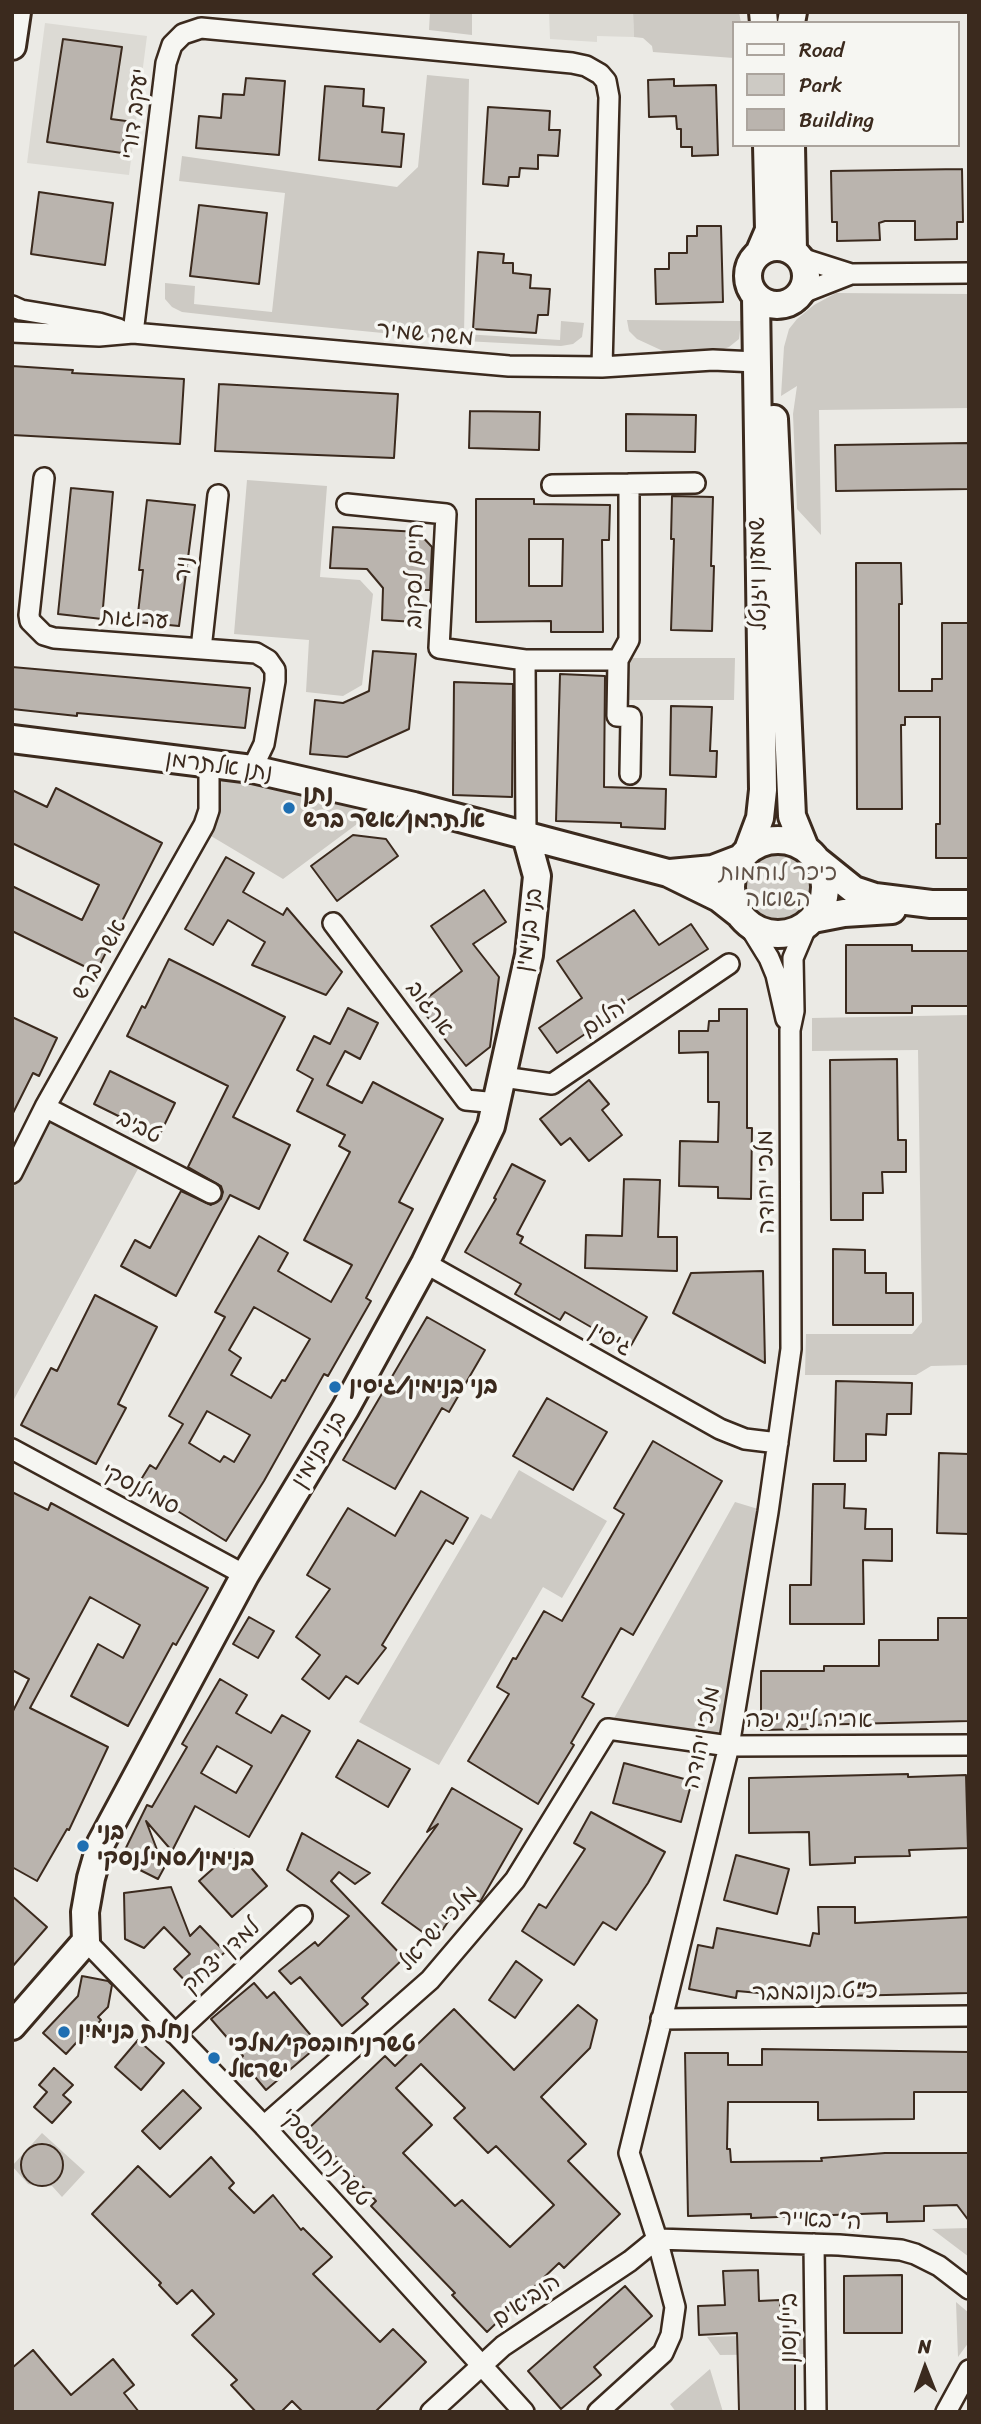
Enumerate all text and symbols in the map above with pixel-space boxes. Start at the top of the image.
legend [732,21,960,147]
text: Road [799,31,844,69]
text: Park [799,66,842,104]
street label: יעקב דורי [117,67,155,161]
text: Building [799,101,874,139]
street label: משה שמיר [375,317,475,353]
street label: שמעון ויזנטל [744,517,774,631]
street label: חיים לסקוב [401,523,431,629]
street label: ניר [170,555,200,583]
street label: ערוגות [99,604,169,636]
street label: נתן אלתרמן [164,746,274,788]
place label: נתן אלתרמן/אשר ברש [303,781,485,835]
marker: נתן אלתרמן/אשר ברש [281,800,297,816]
park label: כיכר לוחמות השואה [719,860,837,914]
street label: בני בנימין [510,886,550,974]
street label: אשר ברש [67,915,133,1005]
street label: ארגוב [399,976,459,1042]
street label: יהלום [577,992,635,1044]
street label: טביב [112,1105,166,1151]
street label: מלכי יהודה [752,1130,782,1234]
street label: גיסין [584,1317,636,1363]
place label: בני בנימין/גיסין [349,1373,498,1401]
marker: בני בנימין/גיסין [327,1379,343,1395]
street label: בני בנימין [286,1407,354,1493]
street label: סמילנסקי [96,1458,184,1522]
street label: מלכי יהודה [679,1684,727,1792]
street label: אריה לייב יפה [745,1707,873,1735]
place label: בני בנימין/סמילנסקי [97,1819,255,1873]
marker: בני בנימין/סמילנסקי [75,1838,91,1854]
street label: מלכי ישראל [394,1881,484,1977]
street label: למדן יצחק [177,1914,267,2000]
street label: כ"ט בנובמבר [752,1978,878,2008]
place label: נחלת בנימין [78,2018,190,2046]
marker: נחלת בנימין [56,2024,72,2040]
place label: טשרניחובסקי/מלכי ישראל [228,2031,416,2085]
marker: טשרניחובסקי/מלכי ישראל [206,2050,222,2066]
street label: טשרניחובסקי [273,2103,377,2213]
street label: ה' באייר [778,2205,862,2237]
street label: הנביאים [488,2268,566,2334]
street label: ביילינסון [776,2293,804,2363]
text: N [918,2330,931,2363]
north arrow [890,2333,960,2403]

